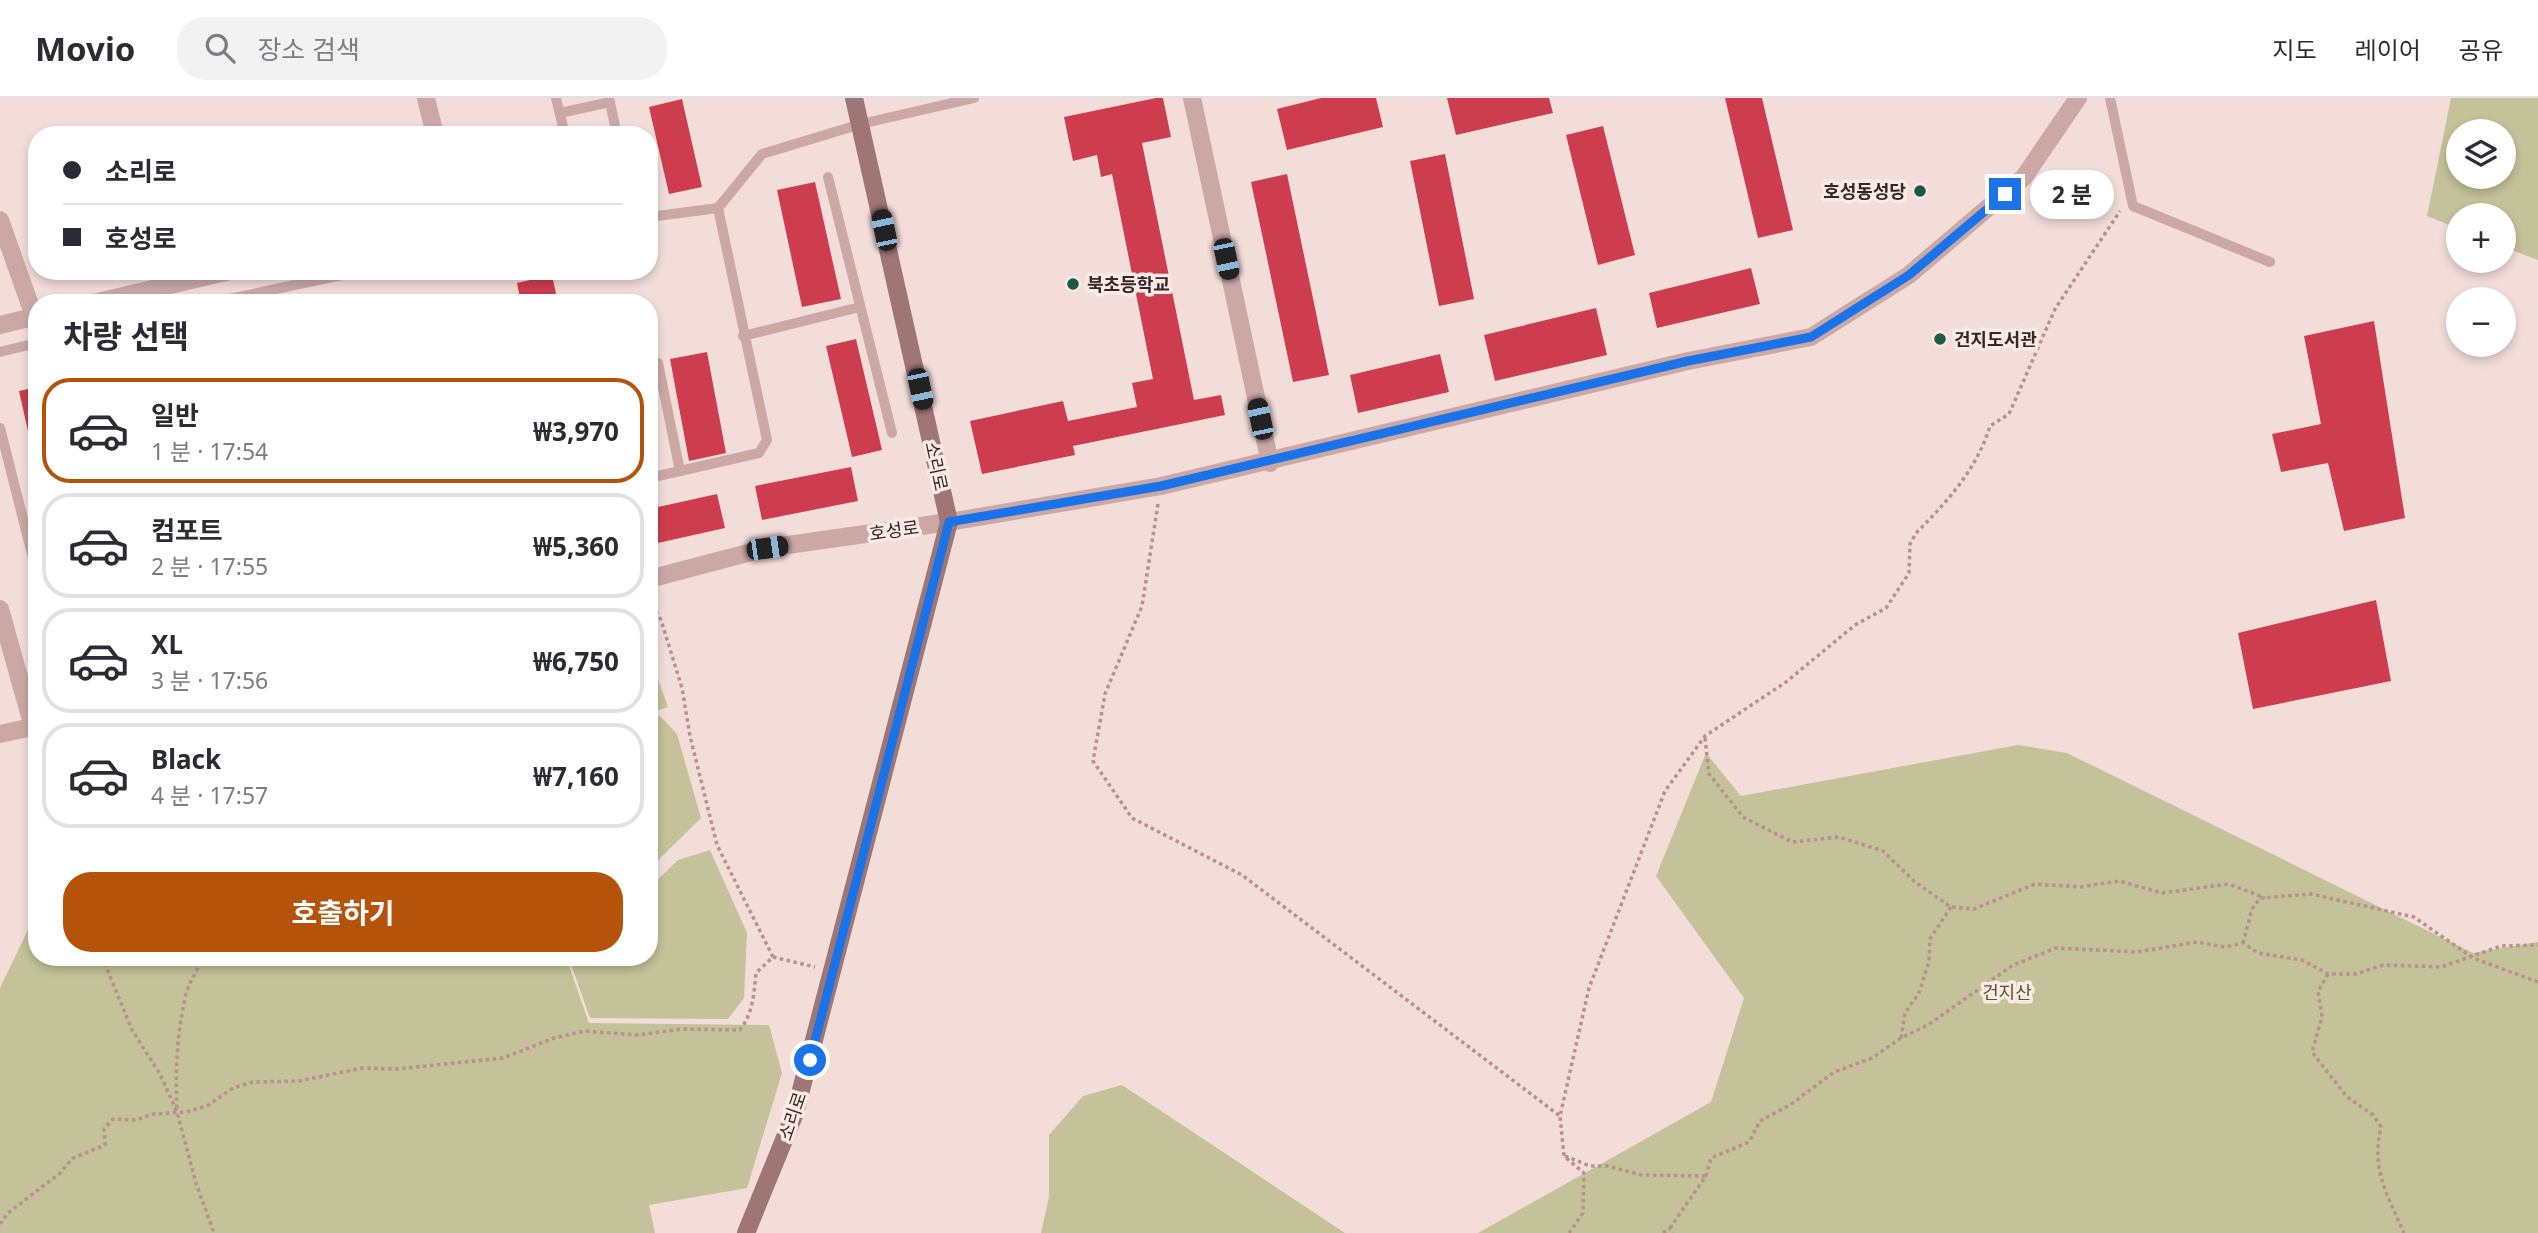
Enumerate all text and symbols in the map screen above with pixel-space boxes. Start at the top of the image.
search box [177,17,667,80]
text: Movio [35,26,135,71]
icon: search [201,29,239,67]
text: 장소 검색 [257,31,360,67]
text: 지도 [2272,33,2317,66]
text: 레이어 [2355,33,2421,66]
text: 공유 [2459,33,2503,66]
map controls [2446,119,2516,357]
button: layers [2446,119,2516,189]
text: 소리로 [105,153,177,189]
callout: 2 분 [2030,170,2114,218]
route end [1989,178,2021,210]
text: 2 분 [2052,178,2092,210]
place label: 호성동성당 [1823,179,1906,203]
marker: 호성동성당 [1912,183,1928,199]
button: + [2446,203,2516,273]
car [870,207,899,253]
text: 호성로 [105,220,177,256]
car [1212,236,1241,282]
place label: 북초등학교 [1087,272,1170,296]
marker: 북초등학교 [1065,276,1081,292]
button: − [2446,287,2516,357]
text: 차량 선택 [63,314,189,357]
place label: 건지도서관 [1954,327,2037,351]
marker: 건지도서관 [1932,331,1948,347]
car [906,366,935,412]
car [1246,396,1275,442]
text: 일반 [151,397,199,433]
icon: car [67,399,130,462]
text: ₩3,970 [533,413,619,449]
text: 1 분 · 17:54 [151,435,268,467]
street label: 소리로 [920,439,954,493]
text: 컴포트 [151,512,223,548]
icon: car [67,514,130,577]
street label: 호성로 [868,515,920,545]
text: ₩5,360 [533,528,619,564]
car [745,535,790,561]
text: 2 분 · 17:55 [151,550,268,582]
text: XL [151,626,183,662]
icon: car [67,629,130,692]
text: ₩6,750 [533,643,619,679]
text: 3 분 · 17:56 [151,664,268,696]
text: Black [151,741,221,777]
icon: car [67,744,130,807]
text: ₩7,160 [533,758,619,794]
text: 4 분 · 17:57 [151,779,268,811]
button: 호출하기 [63,872,623,952]
park label: 건지산 [1982,980,2032,1004]
route start [794,1044,826,1076]
street label: 소리로 [773,1089,811,1143]

